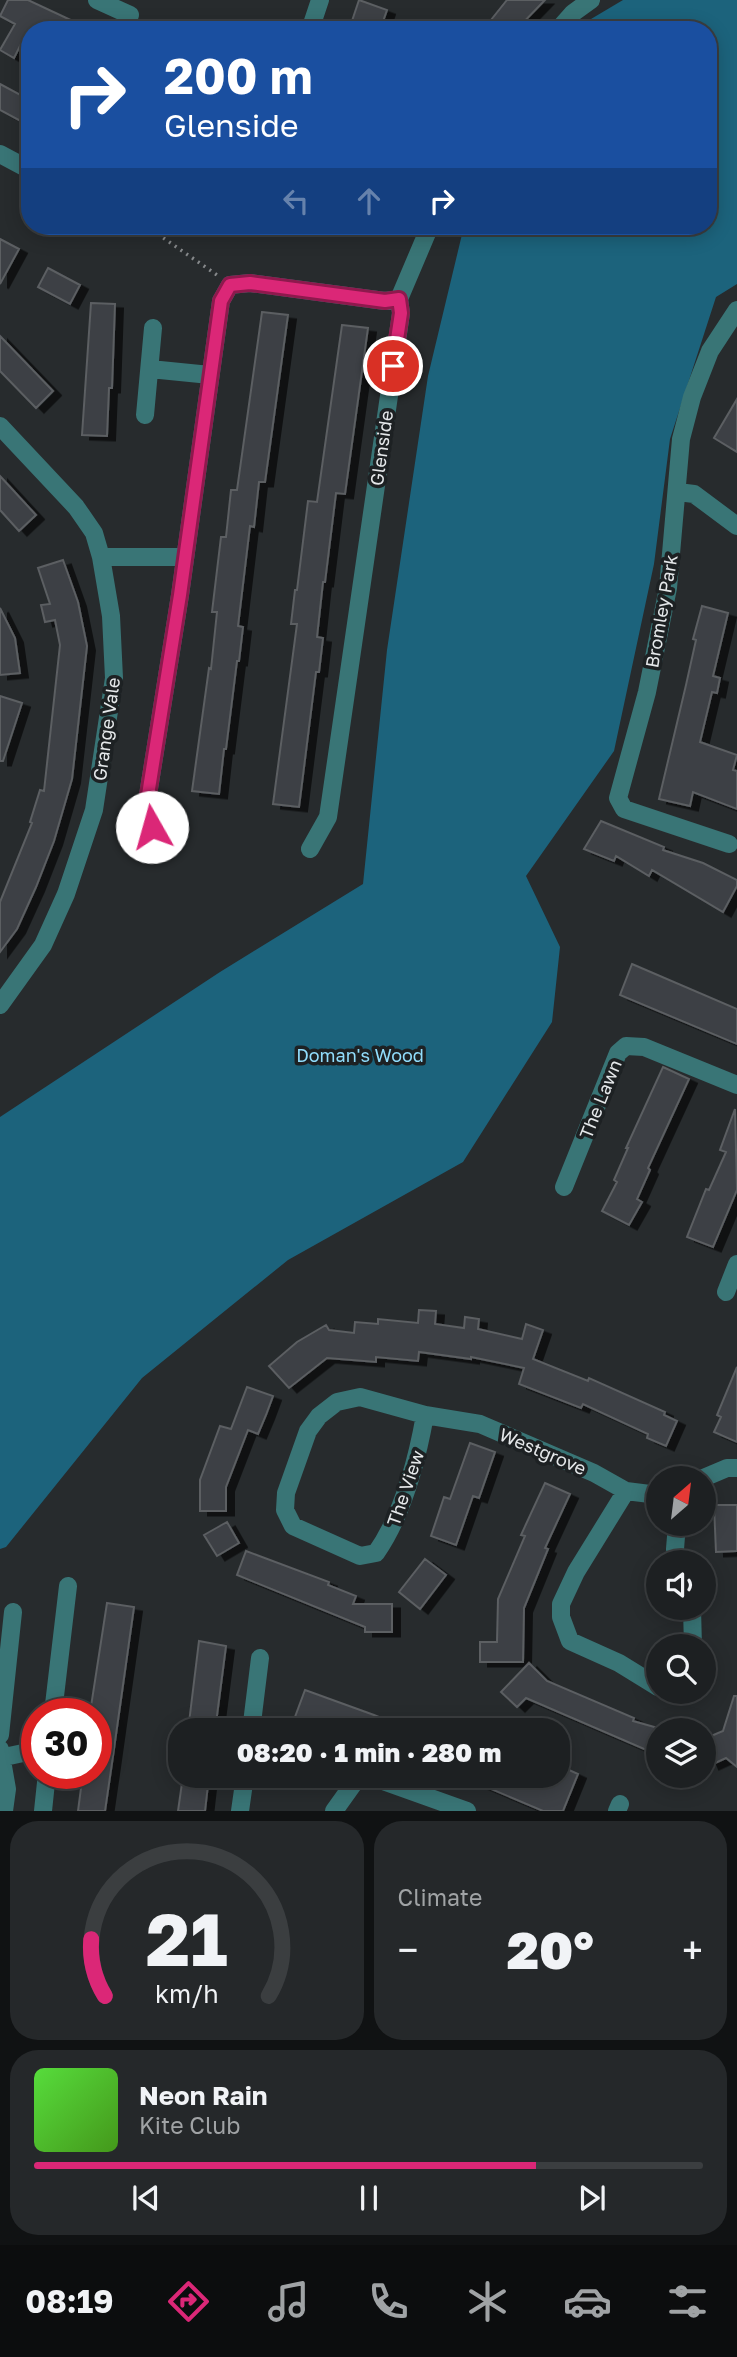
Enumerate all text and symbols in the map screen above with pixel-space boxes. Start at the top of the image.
text: 200 m [164,46,313,105]
icon: right [49,49,140,140]
text: Glenside [164,106,299,144]
icon: left [277,182,315,220]
icon: ahead [350,182,388,220]
icon: right [423,182,461,220]
pin [363,336,423,396]
icon: arrive [374,347,412,385]
street label: Glenside [365,409,397,487]
street label: Bromley Park [640,553,682,669]
street label: Grange Vale [88,676,124,782]
position arrow [115,790,189,864]
park label: Doman's Wood [296,1044,424,1066]
street label: The Lawn [574,1056,626,1142]
street label: Westgrove [496,1423,590,1479]
street label: The View [382,1447,428,1529]
north arrow [646,1466,716,1536]
map controls [646,1466,716,1788]
button: sound [646,1550,716,1620]
button: search [646,1634,716,1704]
speed limit sign: 30 [21,1698,112,1789]
button: layers [646,1718,716,1788]
text: 08:20 · 1 min · 280 m [237,1737,501,1768]
text: Climate [398,1883,482,1911]
text: 21 [146,1896,228,1983]
text: 20° [507,1918,594,1980]
text: − [398,1927,418,1972]
text: + [682,1927,703,1972]
text: km/h [155,1978,219,2009]
text: Neon Rain [139,2080,268,2111]
text: Kite Club [139,2111,240,2139]
icon: previous [127,2179,165,2217]
icon: pause [350,2179,388,2217]
icon: next [573,2179,611,2217]
icon: directions [164,2277,213,2326]
icon: music [264,2277,313,2326]
icon: phone [364,2277,413,2326]
icon: climate [463,2277,512,2326]
icon: car [563,2277,612,2326]
icon: filters [663,2277,712,2326]
text: 08:19 [25,2282,114,2320]

